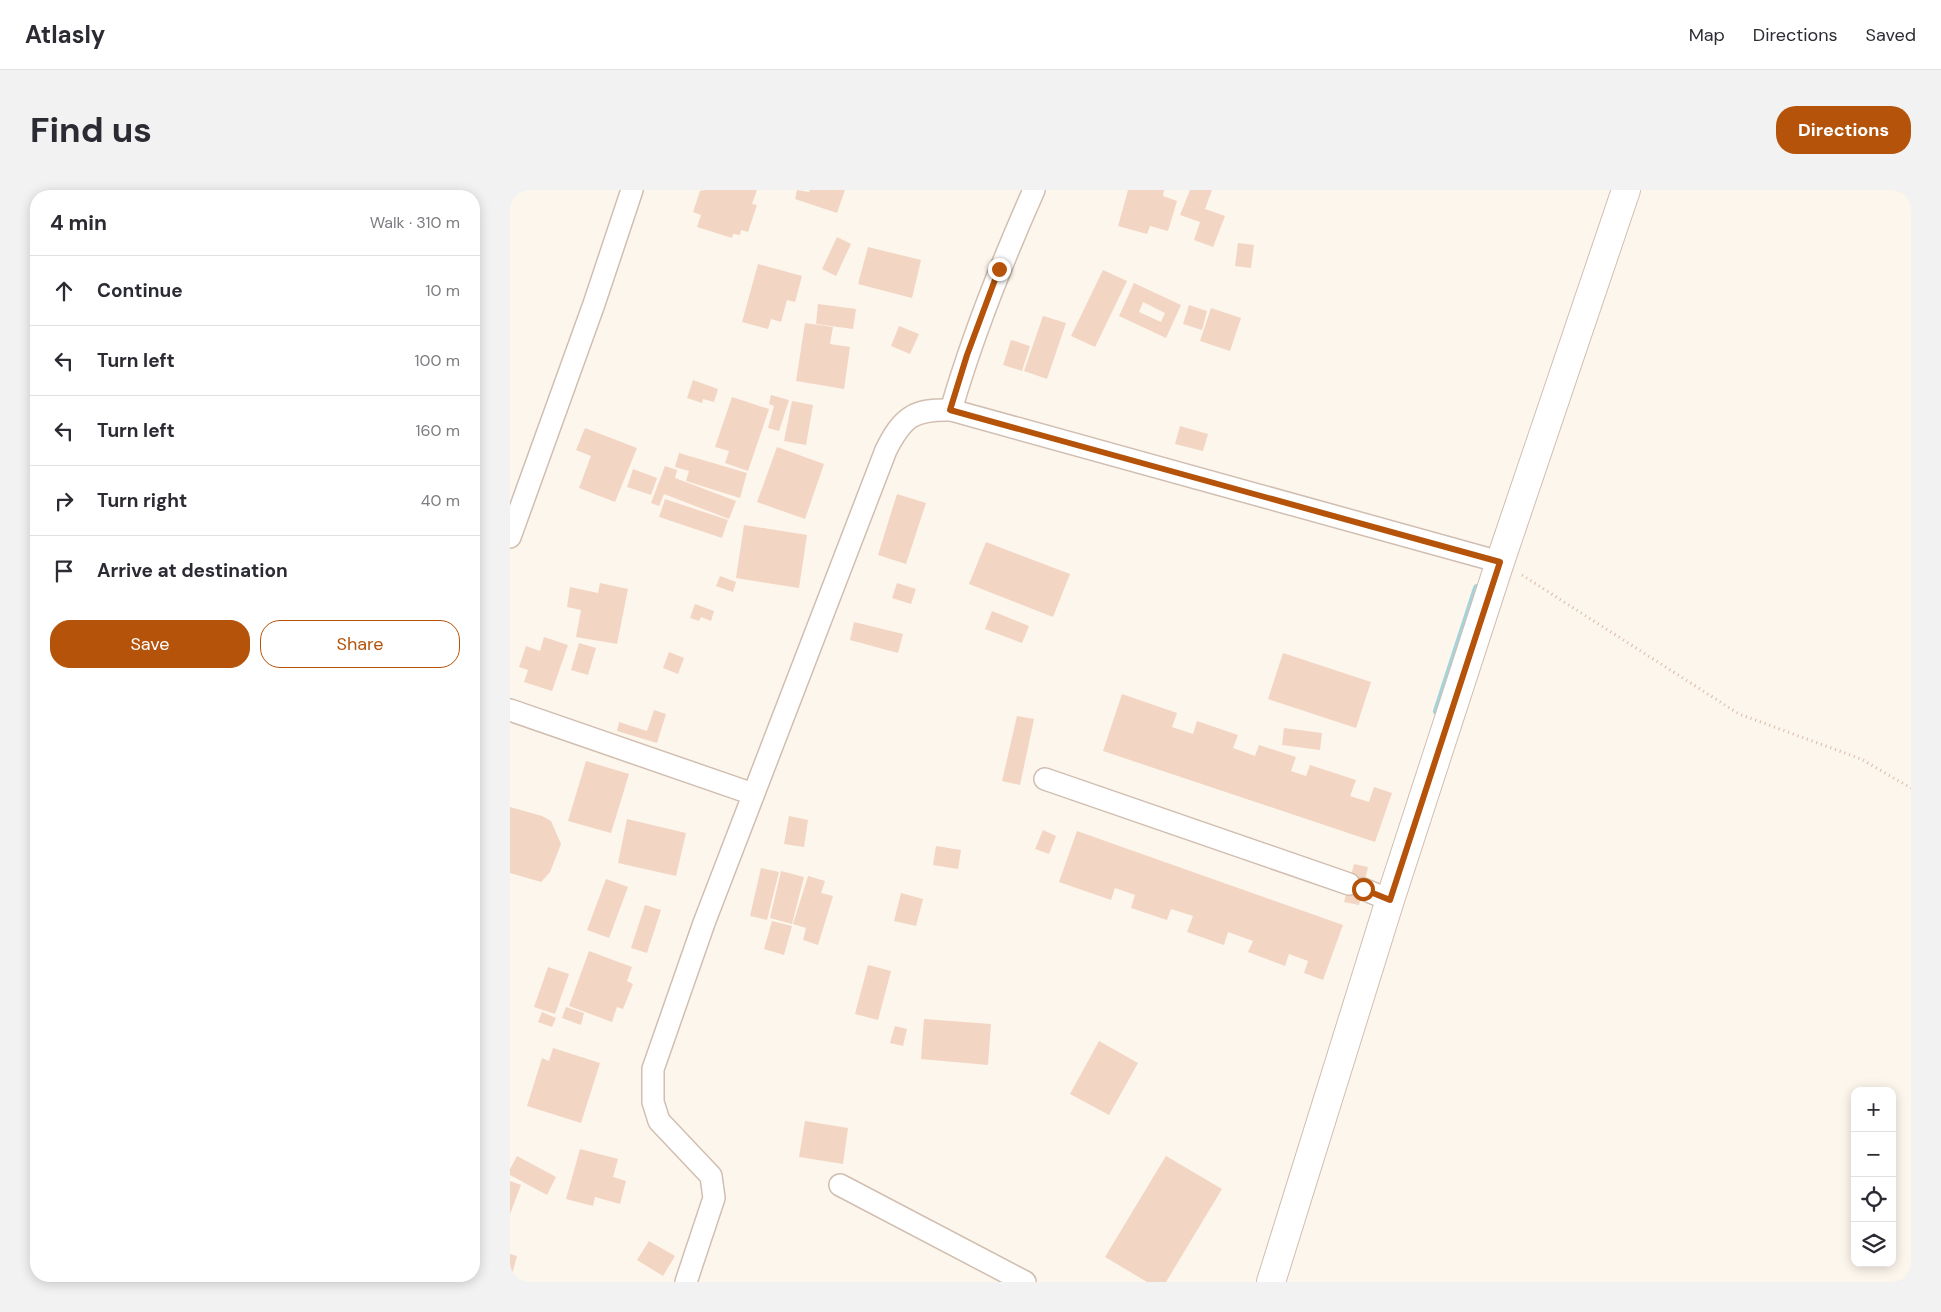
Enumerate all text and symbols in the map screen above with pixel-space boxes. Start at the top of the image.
text: Atlasly [25,19,105,50]
text: Map [1689,23,1725,47]
text: Directions [1753,23,1838,47]
text: Saved [1866,23,1916,47]
button: Directions [1776,106,1911,154]
text: Find us [30,107,152,153]
text: 4 min [50,209,107,237]
text: Walk · 310 m [370,212,460,233]
route end [988,258,1011,281]
icon: ahead [50,277,78,305]
text: Continue [97,278,183,303]
text: 10 m [426,280,460,301]
icon: left [50,347,78,375]
text: Turn left [97,348,175,373]
text: 100 m [415,350,460,371]
icon: left [50,417,78,445]
text: Turn left [97,418,175,443]
text: 160 m [416,420,460,441]
icon: right [50,487,78,515]
text: Turn right [97,488,187,513]
text: 40 m [421,490,460,511]
icon: arrive [50,557,78,585]
text: Arrive at destination [97,558,288,583]
button: Save [50,620,250,668]
button: Share [260,620,460,668]
route start [1352,878,1375,901]
map controls [1851,1087,1896,1267]
button: + [1851,1087,1896,1132]
button: − [1851,1132,1896,1177]
button: locate [1851,1177,1896,1222]
button: layers [1851,1222,1896,1267]

